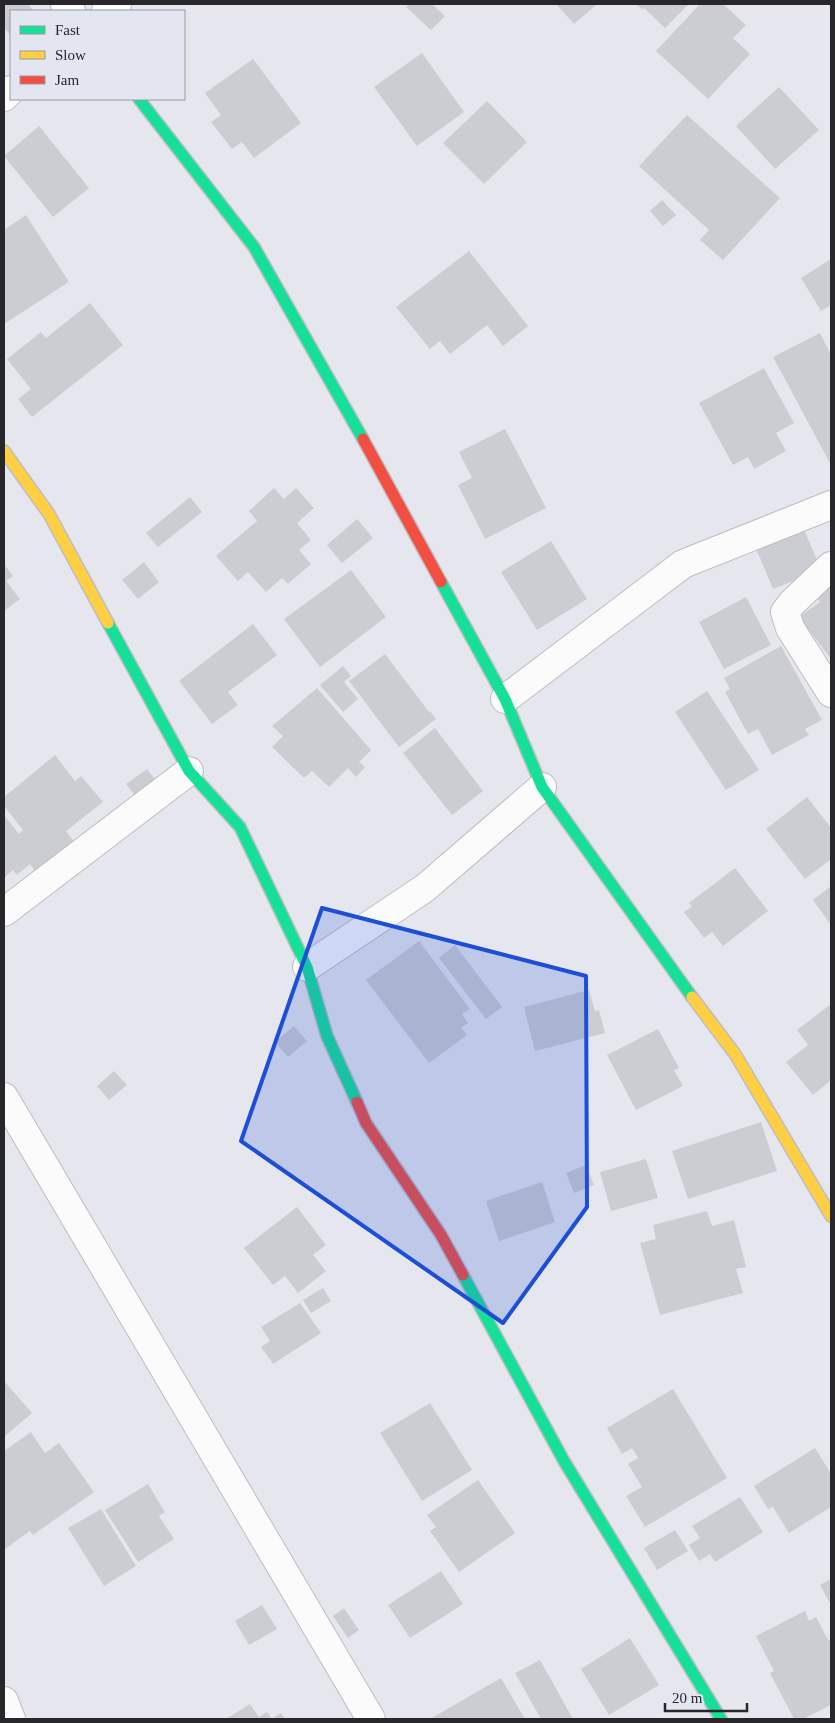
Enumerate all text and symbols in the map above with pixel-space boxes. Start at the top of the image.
legend [10,10,185,100]
text: Fast [55,22,81,38]
text: Slow [55,47,86,63]
text: Jam [55,72,79,88]
scale bar [665,1680,748,1712]
text: 20 m [672,1690,703,1706]

